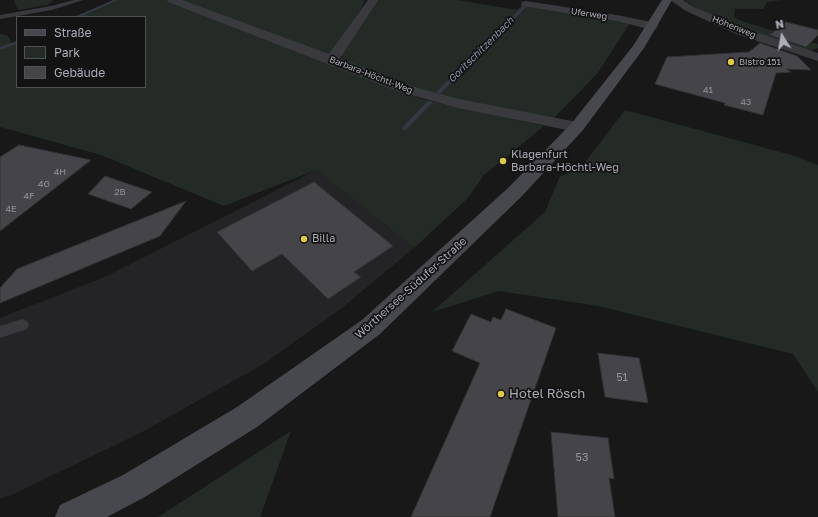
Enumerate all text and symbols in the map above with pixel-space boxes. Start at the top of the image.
street label: Uferweg [570,6,608,22]
street label: Höhenweg [710,13,758,41]
water label: Goritschitzenbach [446,15,516,85]
legend [16,16,146,88]
north arrow [762,16,802,56]
text: N [774,17,785,31]
text: Straße [54,25,92,40]
text: Park [54,45,80,60]
street label: Barbara-Höchtl-Weg [328,54,414,96]
marker: Bistro 151 [726,57,736,67]
place label: Bistro 151 [739,57,781,67]
text: Gebäude [54,65,105,80]
house number: 41 [703,85,713,95]
house number: 43 [741,97,751,107]
place label: Klagenfurt Barbara-Höchtl-Weg [511,148,619,174]
marker: Klagenfurt Barbara-Höchtl-Weg [498,156,508,166]
house number: 4H [54,167,66,177]
house number: 4G [38,179,50,189]
house number: 2B [114,187,126,197]
house number: 4F [24,191,34,201]
house number: 4E [6,204,16,214]
place label: Billa [312,232,336,246]
marker: Billa [299,234,309,244]
street label: Wörthersee-Südufer-Straße [353,234,469,342]
house number: 51 [616,371,628,385]
place label: Hotel Rösch [509,386,585,402]
marker: Hotel Rösch [496,389,506,399]
house number: 53 [576,451,588,465]

